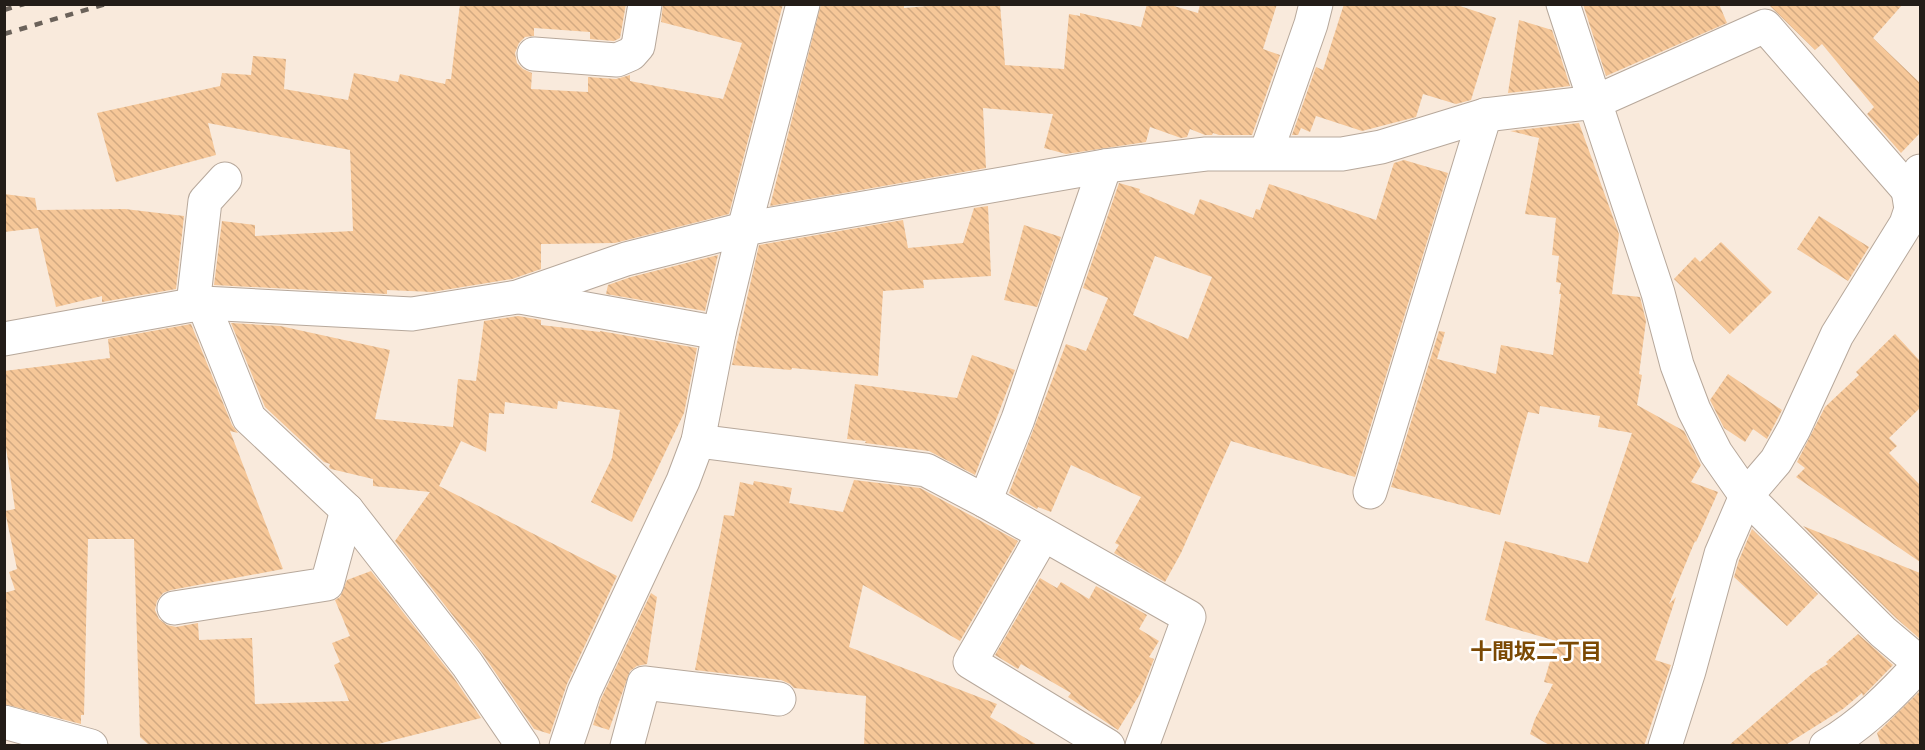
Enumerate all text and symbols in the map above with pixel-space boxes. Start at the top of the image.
district label: 十間坂二丁目 [1470,637,1602,665]

